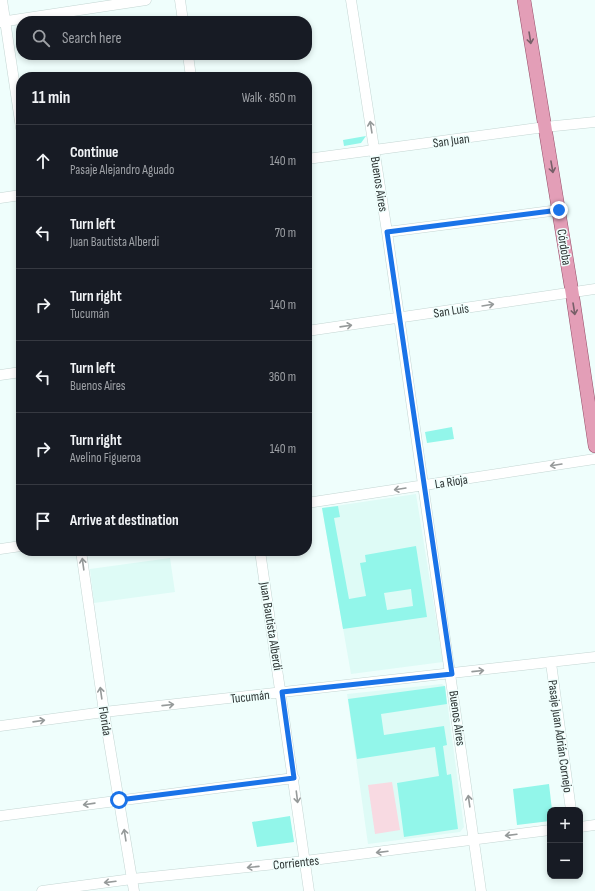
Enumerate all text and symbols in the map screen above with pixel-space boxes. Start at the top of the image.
search box [16,16,312,60]
icon: search [30,27,52,49]
text: Search here [62,29,122,48]
one-way arrow [526,32,534,45]
text: 11 min [32,88,70,108]
text: Walk · 850 m [242,90,296,106]
one-way arrow [367,121,375,134]
street label: San Juan [432,131,471,151]
text: Continue [70,143,119,162]
icon: ahead [32,150,54,172]
text: 140 m [270,153,296,169]
street label: Buenos Aires [367,155,391,213]
one-way arrow [548,160,556,173]
text: Pasaje Alejandro Aguado [70,162,174,178]
route end [550,201,568,219]
text: Turn left [70,215,115,234]
icon: left [32,222,54,244]
text: 70 m [275,225,296,241]
street label: Córdoba [553,228,575,266]
text: Juan Bautista Alberdi [70,234,159,250]
text: Turn right [70,287,122,306]
icon: right [32,294,54,316]
text: 140 m [270,297,296,313]
street label: San Luis [432,300,470,322]
one-way arrow [481,301,494,309]
one-way arrow [571,302,579,315]
text: Tucumán [70,306,109,322]
one-way arrow [339,322,352,330]
text: Turn left [70,359,115,378]
icon: left [32,366,54,388]
text: 360 m [269,369,296,385]
text: Buenos Aires [70,378,126,394]
text: Turn right [70,431,122,450]
icon: right [32,438,54,460]
text: 140 m [270,441,296,457]
text: Avelino Figueroa [70,450,141,466]
one-way arrow [550,461,563,469]
street label: La Rioja [434,472,469,492]
one-way arrow [394,485,407,493]
icon: arrive [32,510,54,532]
text: Arrive at destination [70,511,179,530]
one-way arrow [79,558,87,571]
street label: Juan Bautista Alberdi [256,580,286,671]
one-way arrow [471,667,484,675]
street label: Pasaje Juan Adrián Cornejo [544,679,576,794]
one-way arrow [97,687,105,700]
street label: Tucumán [230,687,270,707]
street label: Buenos Aires [445,690,469,747]
one-way arrow [161,701,174,709]
street label: Florida [95,705,115,737]
one-way arrow [32,717,45,724]
one-way arrow [293,790,301,803]
route start [110,791,128,809]
one-way arrow [465,795,473,808]
one-way arrow [83,800,96,808]
map controls [547,807,583,879]
button: + [547,807,583,843]
one-way arrow [120,829,128,842]
one-way arrow [505,831,518,839]
button: − [547,843,583,879]
one-way arrow [376,848,389,855]
street label: Corrientes [272,853,320,873]
one-way arrow [247,863,260,870]
one-way arrow [104,878,117,886]

